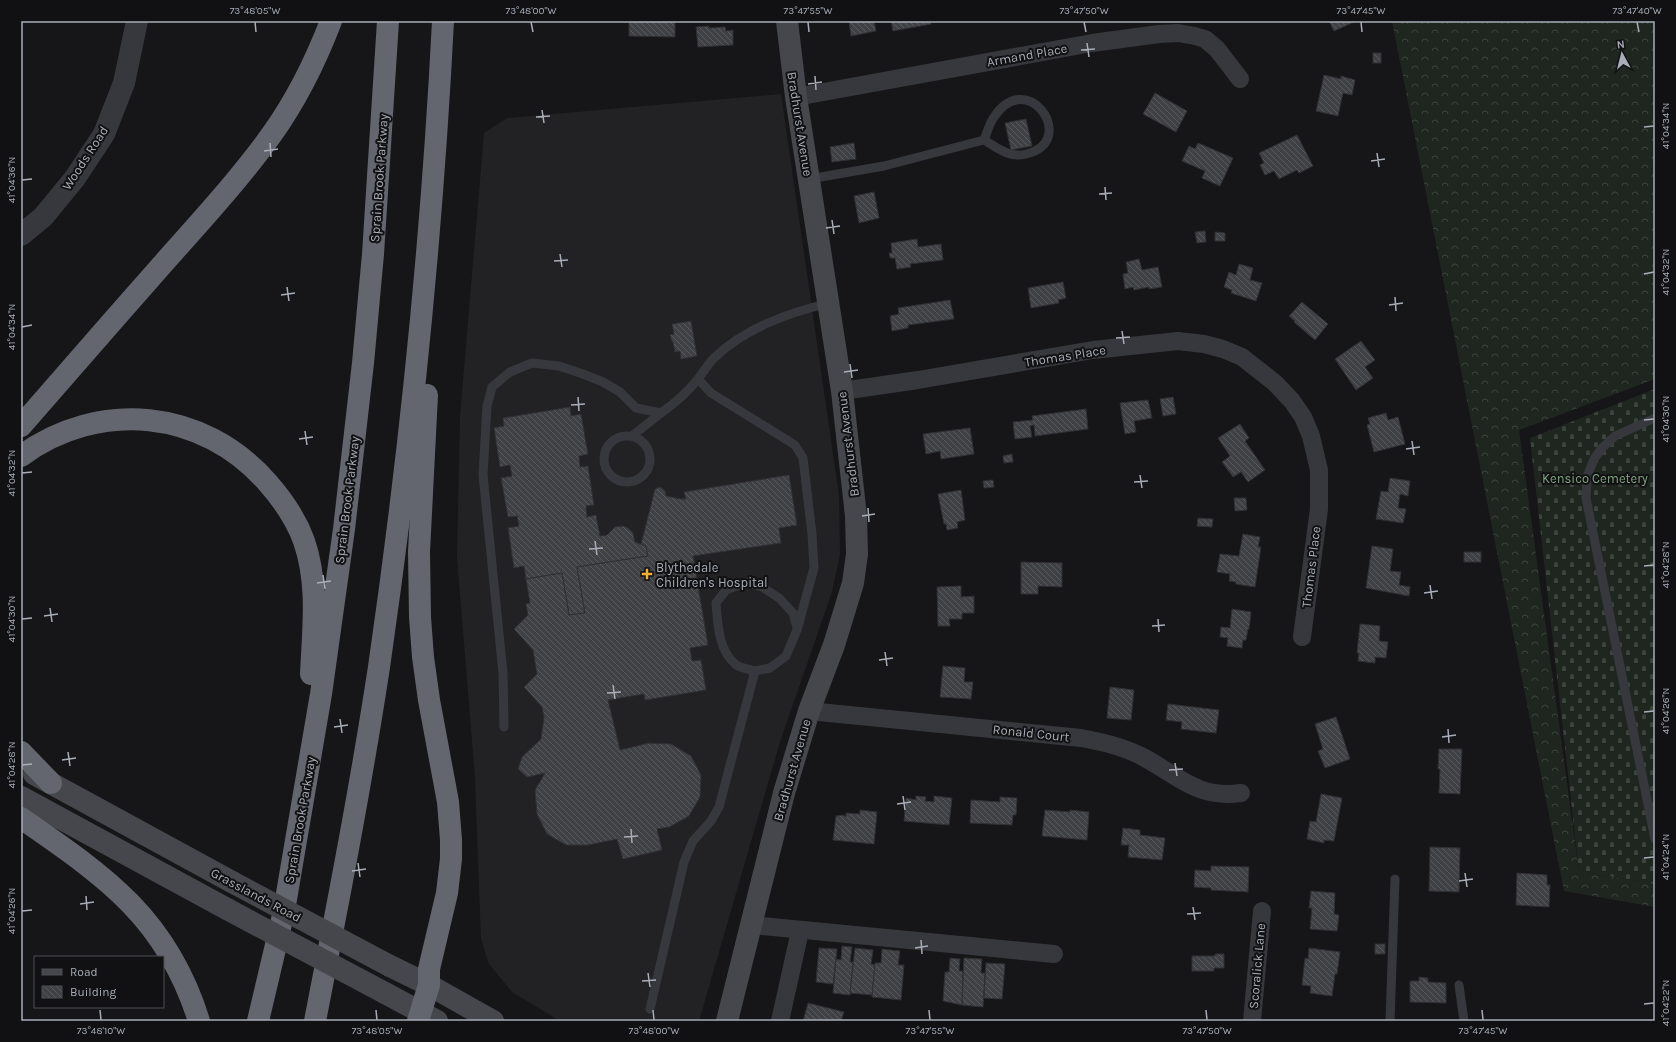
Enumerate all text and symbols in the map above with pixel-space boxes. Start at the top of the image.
text: 73°48'05"W [230,5,280,17]
text: 73°48'00"W [506,5,557,17]
text: 73°47'55"W [784,5,833,17]
text: 73°47'50"W [1059,5,1109,17]
text: 73°47'45"W [1337,5,1385,17]
text: 73°47'40"W [1612,5,1662,17]
north arrow [1602,34,1642,74]
text: N [1616,38,1626,52]
street label: Armand Place [986,40,1069,69]
street label: Bradhurst Avenue [784,71,816,178]
text: 41°04'34"N [1660,103,1672,149]
street label: Sprain Brook Parkway [367,113,391,243]
street label: Woods Road [59,123,111,193]
text: 41°04'36"N [6,157,18,203]
text: 41°04'32"N [1660,249,1672,295]
text: 41°04'34"N [6,304,18,350]
street label: Thomas Place [1023,342,1107,370]
street label: Bradhurst Avenue [834,390,862,497]
text: 41°04'30"N [1660,396,1672,442]
street label: Sprain Brook Parkway [332,435,362,565]
text: 41°04'32"N [6,450,18,496]
park label: Kensico Cemetery [1542,471,1648,486]
street label: Thomas Place [1299,525,1323,609]
text: 41°04'28"N [1660,542,1672,589]
place label: Blythedale Children's Hospital [656,560,768,590]
marker: Blythedale Children's Hospital [641,568,653,580]
text: 41°04'30"N [6,596,18,642]
text: 41°04'26"N [1660,688,1672,734]
street label: Bradhurst Avenue [770,717,814,823]
street label: Ronald Court [992,722,1070,744]
text: 41°04'28"N [6,742,18,789]
street label: Sprain Brook Parkway [281,755,319,885]
text: 41°04'24"N [1660,834,1672,880]
street label: Grasslands Road [208,865,304,925]
text: 41°04'26"N [6,888,18,934]
street label: Scoralick Lane [1246,922,1268,1009]
legend [34,956,164,1008]
text: Road [70,965,98,979]
text: 41°04'22"N [1660,980,1672,1026]
text: Building [70,985,117,999]
text: 73°48'10"W [77,1025,125,1037]
text: 73°48'05"W [352,1025,402,1037]
text: 73°48'00"W [629,1025,680,1037]
text: 73°47'55"W [906,1025,955,1037]
text: 73°47'50"W [1182,1025,1232,1037]
text: 73°47'45"W [1459,1025,1507,1037]

